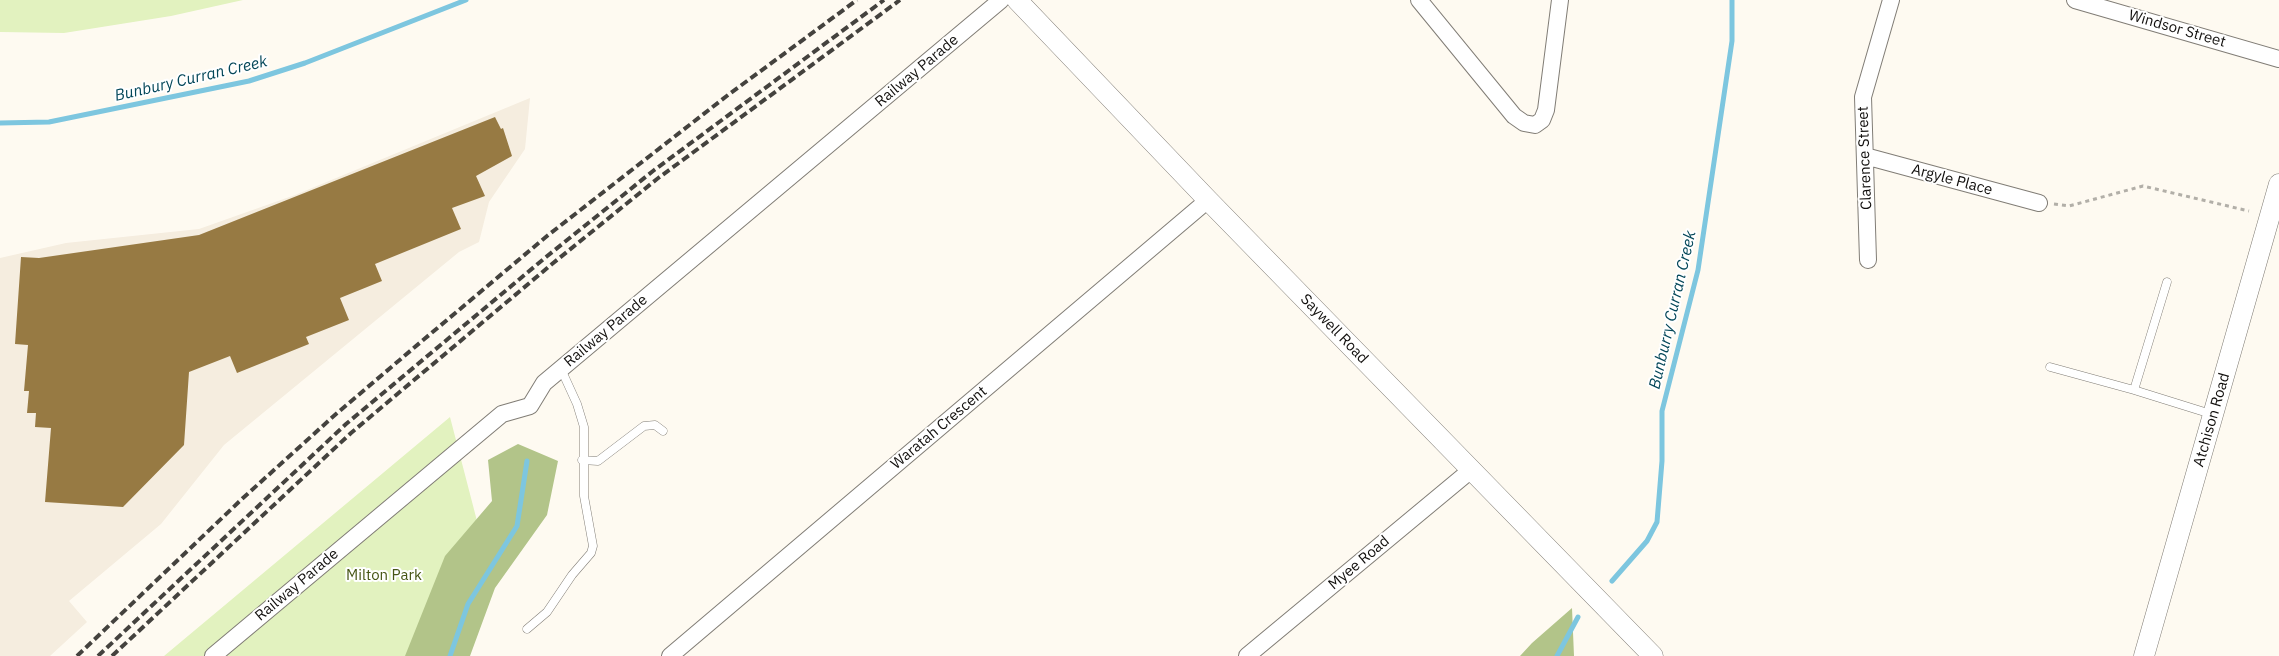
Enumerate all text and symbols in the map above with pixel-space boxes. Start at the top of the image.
street label: Windsor Street [2126,7,2228,51]
street label: Railway Parade [872,31,962,111]
water label: Bunbury Curran Creek [113,52,269,106]
street label: Clarence Street [1854,106,1876,210]
street label: Argyle Place [1910,161,1994,199]
water label: Bunburry Curran Creek [1645,229,1701,391]
street label: Saywell Road [1296,290,1372,368]
street label: Railway Parade [561,291,651,371]
street label: Atchison Road [2190,371,2234,469]
street label: Waratah Crescent [887,383,991,473]
street label: Myee Road [1325,532,1393,594]
street label: Railway Parade [252,545,342,625]
park label: Milton Park [346,567,422,585]

